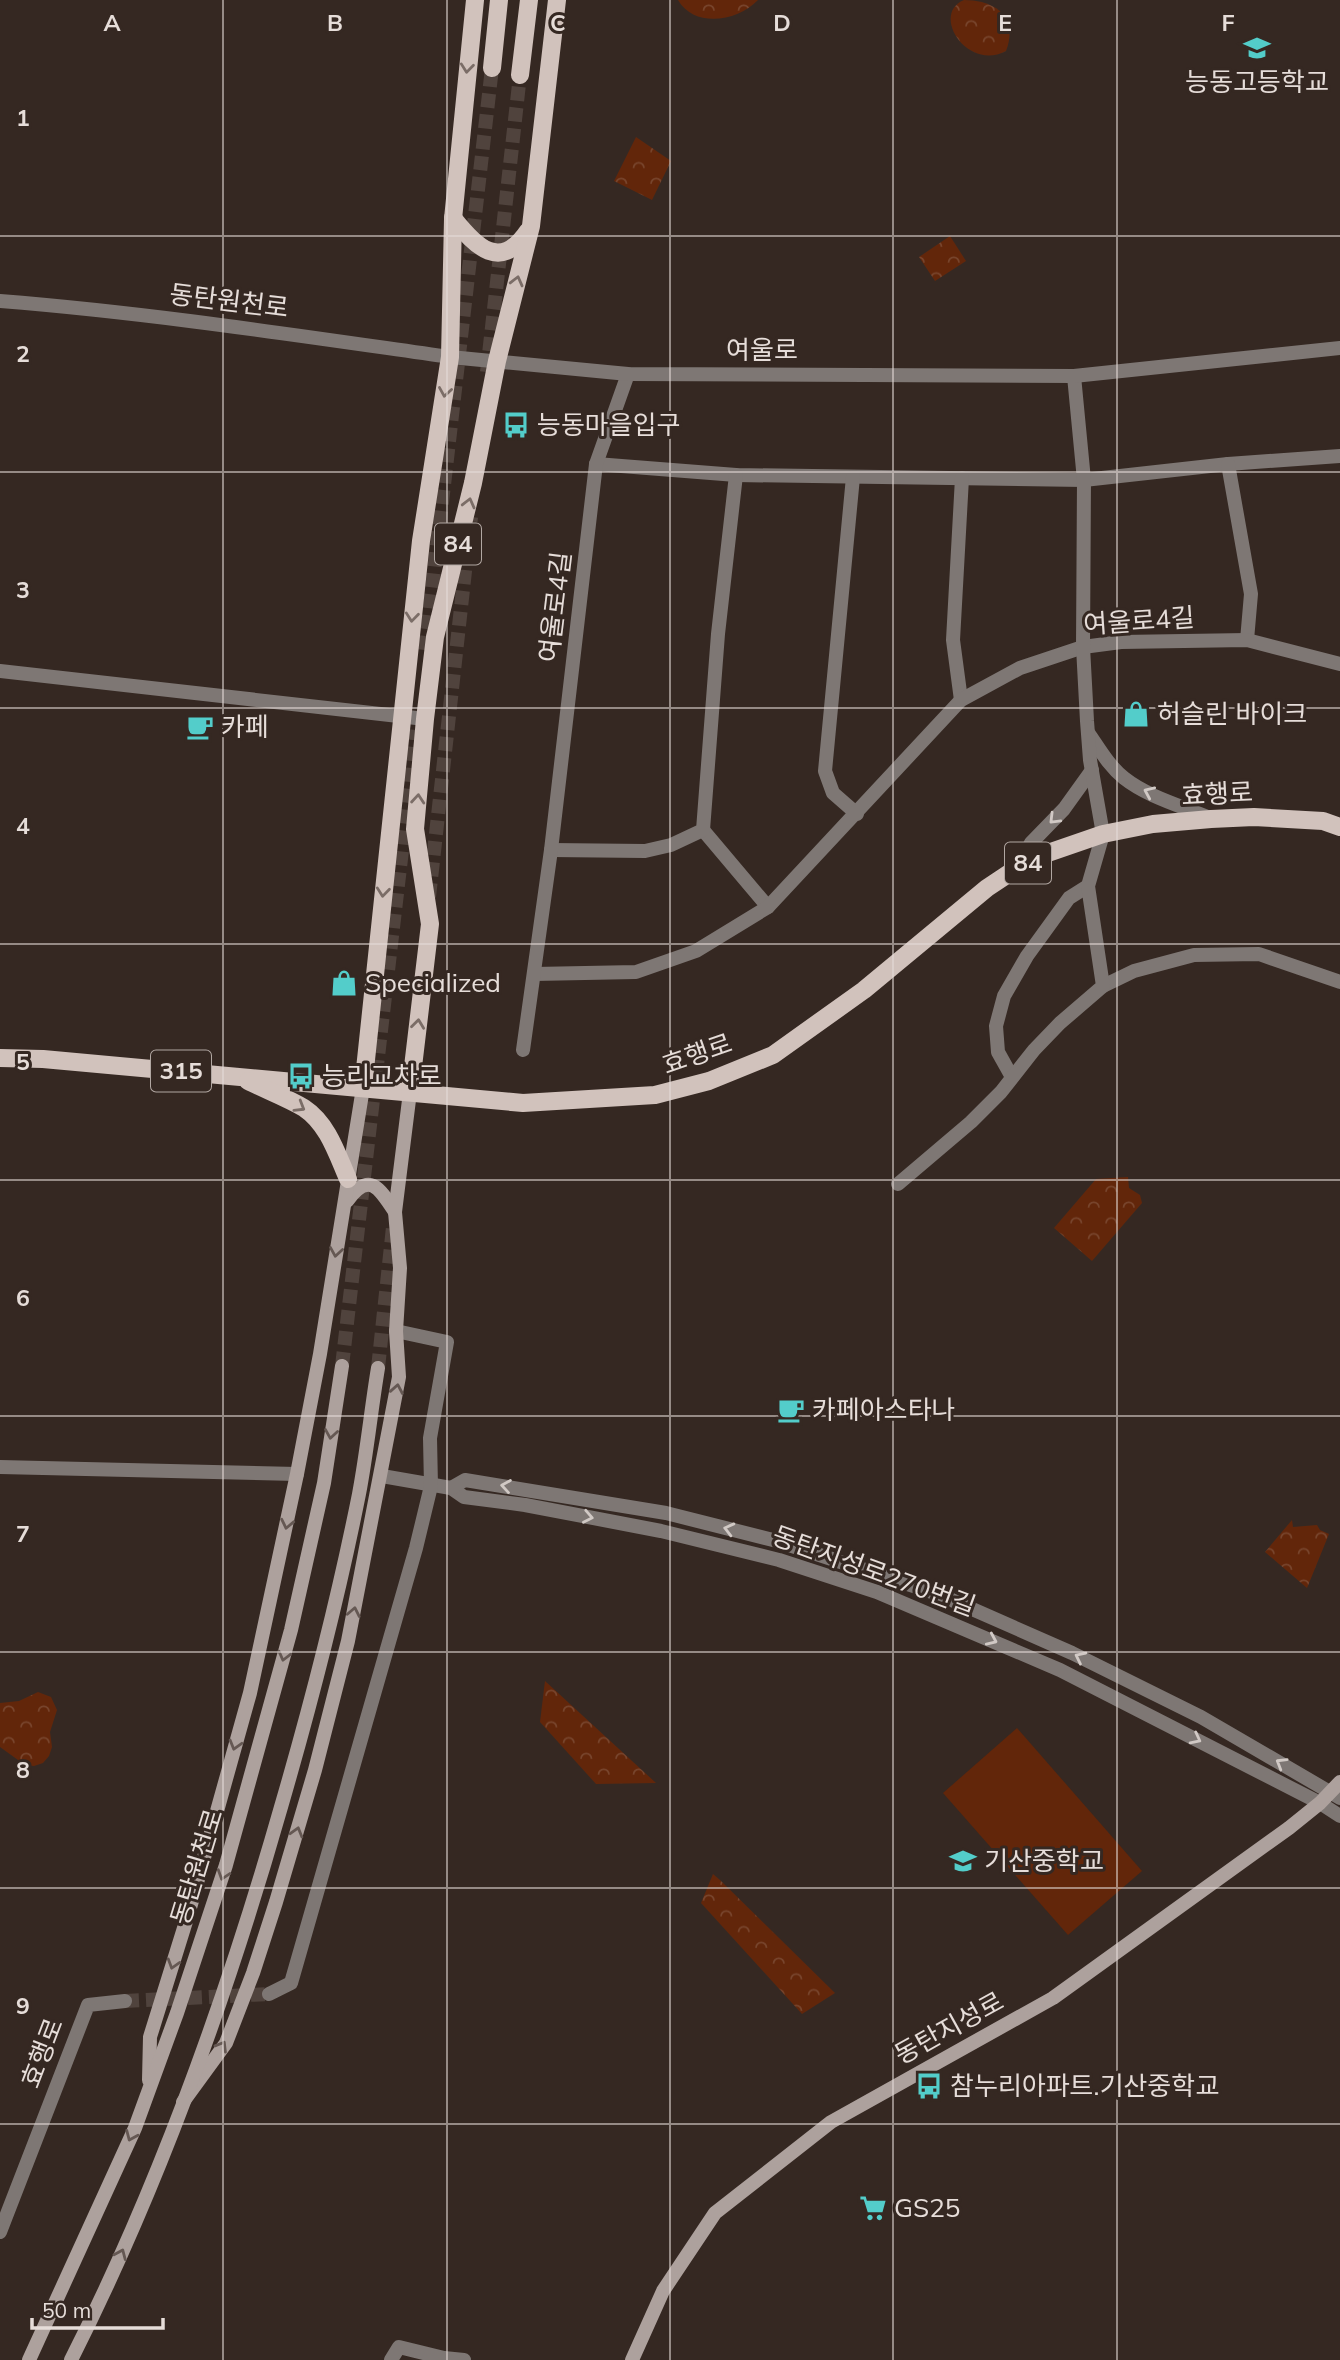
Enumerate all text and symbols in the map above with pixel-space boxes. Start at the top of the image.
text: A [103,8,121,37]
text: B [327,8,343,37]
text: C [550,8,566,37]
text: D [773,8,791,37]
text: E [998,8,1012,37]
text: F [1221,8,1235,37]
school or university icon: 능동고등학교 [1242,33,1272,63]
one-way arrow [460,62,475,74]
place label: 능동고등학교 [1185,65,1329,98]
text: 1 [16,103,30,132]
one-way arrow [509,275,523,287]
street label: 동탄원천로 [168,277,290,324]
street label: 여울로 [726,333,798,366]
text: 2 [16,339,30,368]
one-way arrow [438,386,453,398]
place label: 능동마을입구 [537,408,681,441]
bus stop icon: 능동마을입구 [501,410,531,440]
one-way arrow [461,497,475,509]
road number: 84 [435,524,481,564]
street label: 여울로4길 [531,550,578,664]
text: 3 [16,575,30,604]
street label: 여울로4길 [1082,600,1196,641]
one-way arrow [405,611,420,623]
place label: 허슬린 바이크 [1157,697,1307,730]
shop icon: 허슬린 바이크 [1121,699,1151,729]
place label: 카페 [221,710,269,743]
cafe icon: 카페 [185,712,215,742]
street label: 효행로 [1180,775,1254,812]
one-way arrow [1144,786,1156,800]
one-way arrow [410,793,425,805]
text: 4 [16,811,30,840]
one-way arrow [1050,811,1062,823]
road number: 84 [1005,842,1051,884]
one-way arrow [376,886,391,898]
place label: Specialized [365,966,501,999]
shop icon: Specialized [329,968,359,998]
one-way arrow [411,1018,426,1030]
street label: 효행로 [658,1026,736,1081]
text: 5 [16,1047,30,1076]
road number: 315 [151,1050,211,1092]
place label: 능리교차로 [322,1059,442,1092]
bus stop icon: 능리교차로 [286,1061,316,1091]
one-way arrow [292,1099,305,1112]
one-way arrow [329,1246,344,1258]
text: 6 [16,1283,30,1312]
one-way arrow [389,1383,404,1394]
place label: 카페아스타나 [812,1393,956,1426]
cafe icon: 카페아스타나 [776,1395,806,1425]
one-way arrow [324,1428,339,1439]
one-way arrow [500,1479,512,1494]
one-way arrow [582,1509,594,1524]
one-way arrow [280,1518,295,1530]
street label: 동탄지성로270번길 [768,1518,980,1623]
text: 7 [16,1519,30,1548]
one-way arrow [723,1523,735,1537]
one-way arrow [346,1606,361,1618]
one-way arrow [985,1632,997,1646]
one-way arrow [278,1650,292,1662]
one-way arrow [1075,1652,1087,1666]
one-way arrow [1189,1731,1201,1745]
one-way arrow [229,1739,244,1751]
text: 8 [16,1755,30,1784]
one-way arrow [1276,1758,1289,1771]
street label: 동탄원천로 [163,1805,230,1929]
one-way arrow [288,1826,303,1838]
place label: 기산중학교 [984,1844,1104,1877]
school or university icon: 기산중학교 [948,1846,978,1876]
one-way arrow [216,1869,231,1881]
one-way arrow [166,1958,181,1970]
street label: 동탄지성로 [888,1984,1009,2071]
text: 9 [16,1991,30,2020]
street label: 효행로 [13,2013,70,2092]
one-way arrow [214,2041,227,2054]
place label: 참누리아파트.기산중학교 [950,2069,1219,2102]
bus stop icon: 참누리아파트.기산중학교 [914,2071,944,2101]
one-way arrow [126,2129,140,2141]
place label: GS25 [894,2191,960,2224]
supermarket icon: GS25 [858,2193,888,2223]
one-way arrow [113,2249,127,2261]
scale bar [32,2286,163,2330]
text: 50 m [42,2297,91,2323]

